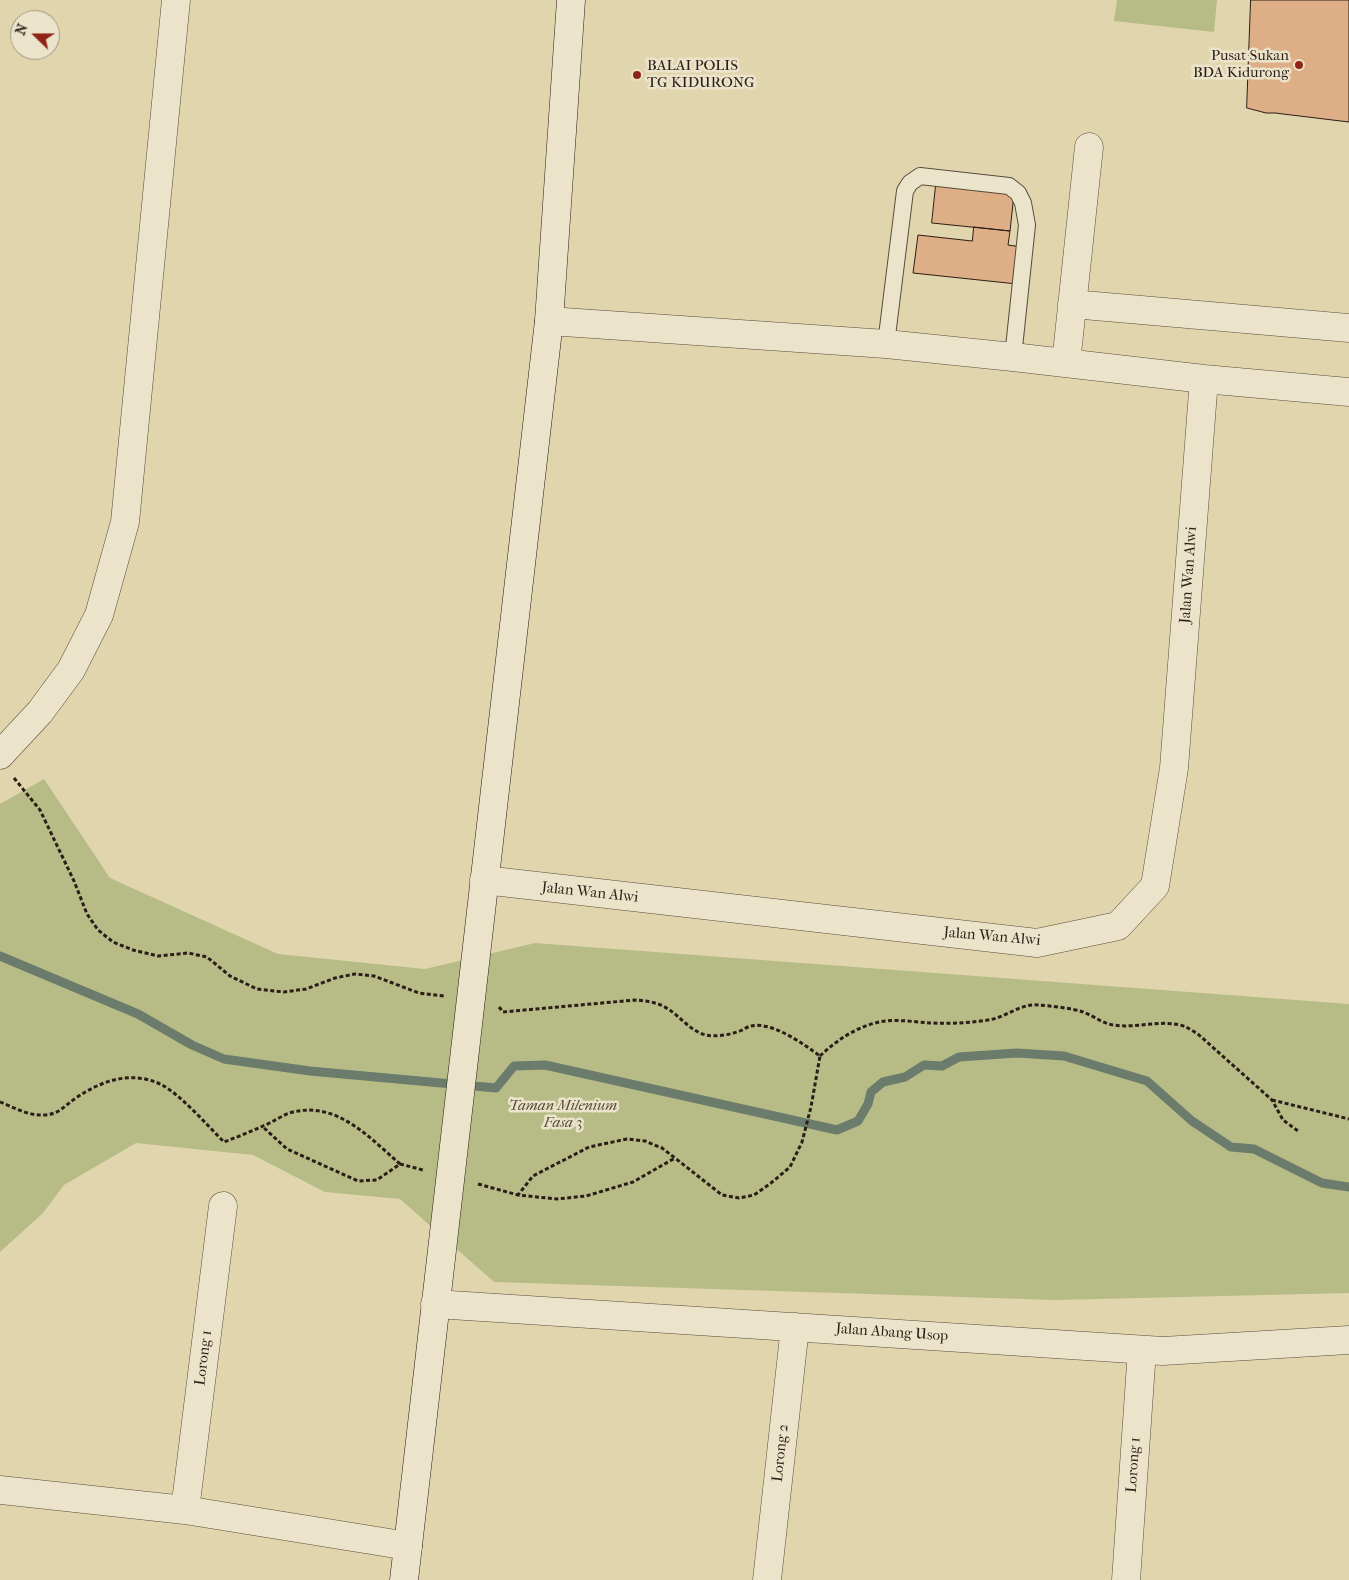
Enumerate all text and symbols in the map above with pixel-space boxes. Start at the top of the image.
north arrow [10,10,60,60]
text: N [12,21,31,38]
place label: Pusat Sukan BDA Kidurong [1193,47,1289,82]
place label: BALAI POLIS TG KIDURONG [647,57,755,92]
marker: Pusat Sukan BDA Kidurong [1293,59,1305,71]
marker: BALAI POLIS TG KIDURONG [631,69,643,81]
street label: Jalan Wan Alwi [1177,526,1201,624]
street label: Jalan Wan Alwi [541,879,639,907]
street label: Jalan Wan Alwi [943,924,1041,950]
park label: Taman Milenium Fasa 3 [509,1097,617,1132]
street label: Jalan Abang Usop [835,1320,949,1346]
street label: Lorong 1 [192,1329,216,1387]
street label: Lorong 2 [769,1423,793,1483]
street label: Lorong 1 [1123,1437,1145,1493]

